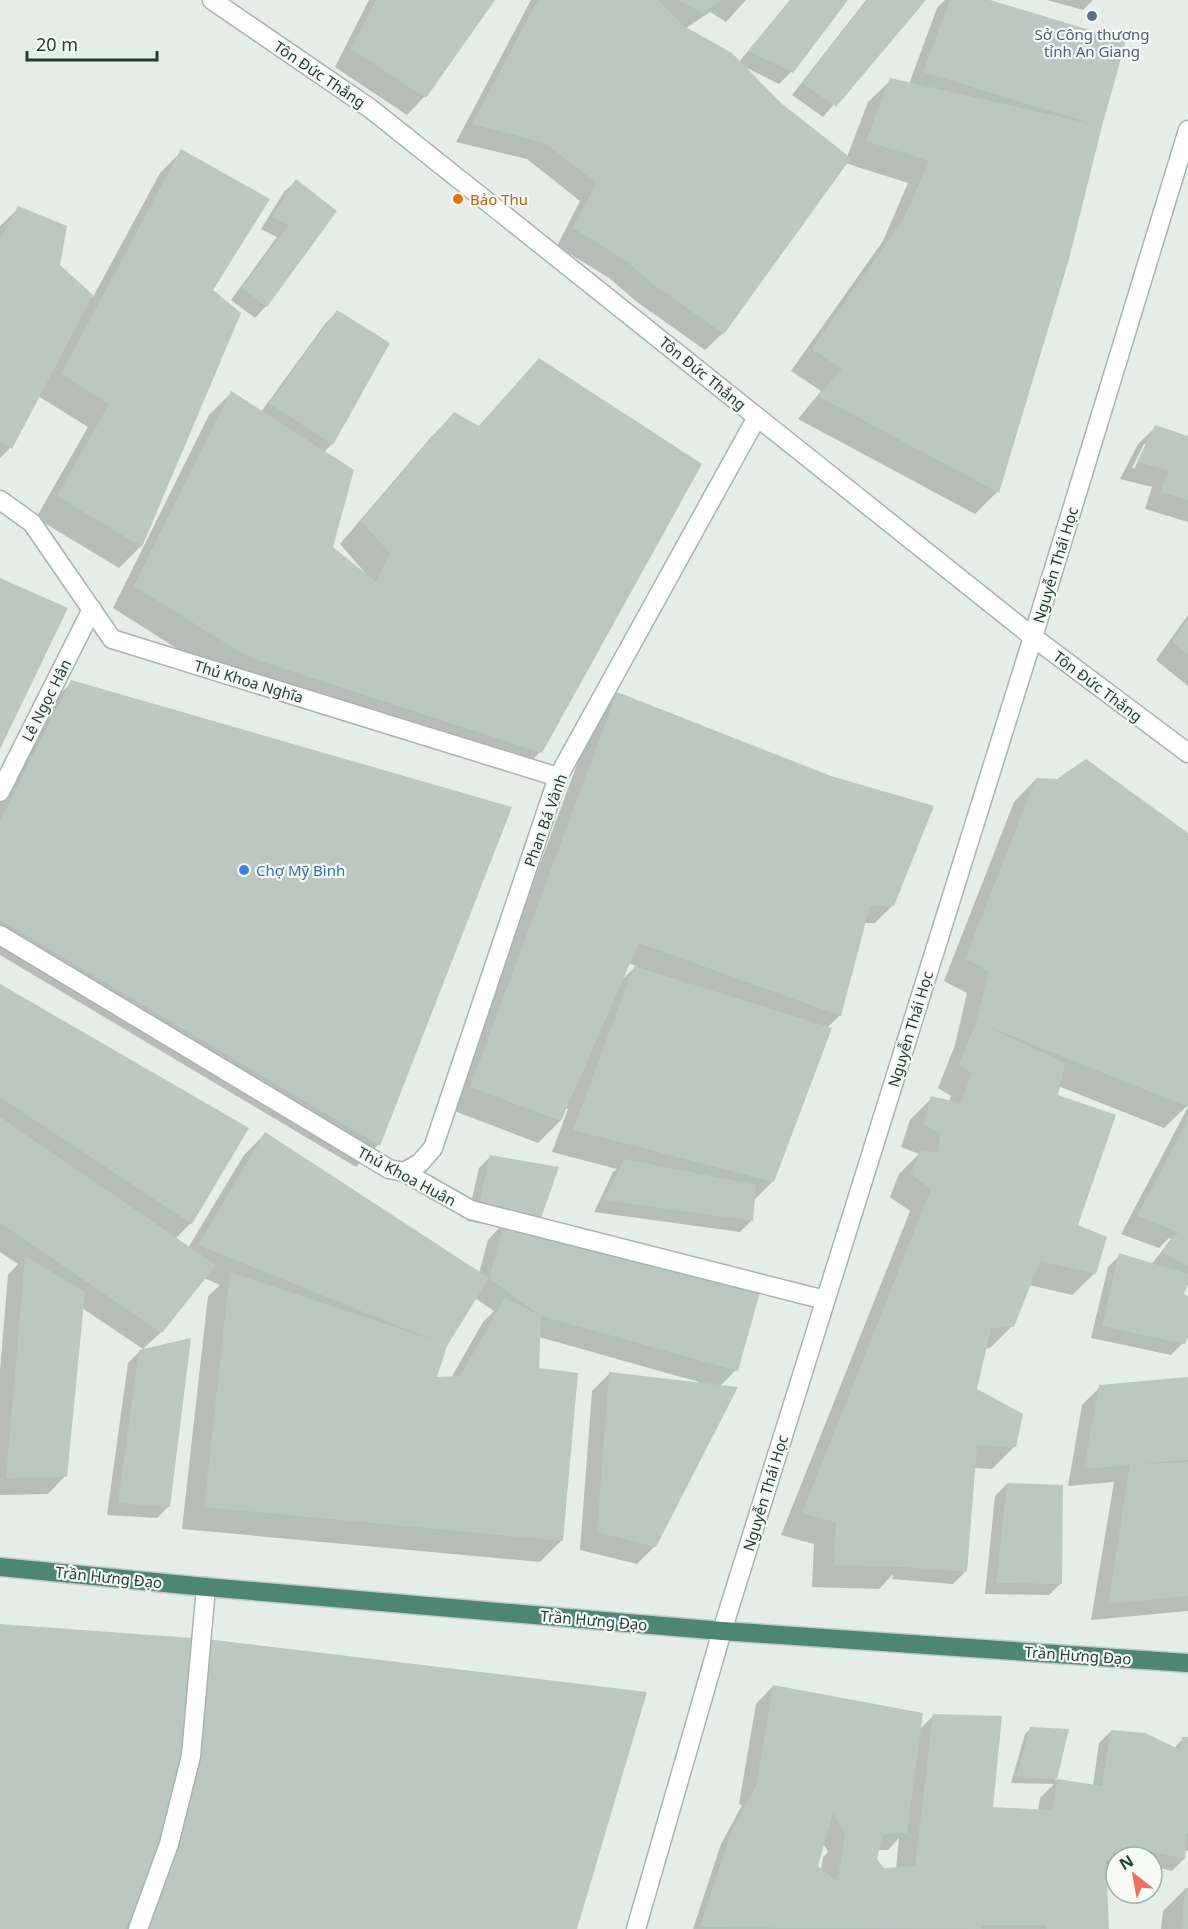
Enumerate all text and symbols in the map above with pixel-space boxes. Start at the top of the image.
marker: Sở Công thương tỉnh An Giang [1085,9,1099,23]
scale bar [27,24,158,62]
place label: Sở Công thương tỉnh An Giang [1035,24,1149,61]
text: 20 m [36,32,78,56]
street label: Tôn Đức Thắng [270,36,370,112]
place label: Bảo Thu [470,189,528,209]
marker: Bảo Thu [451,192,465,206]
street label: Tôn Đức Thắng [655,332,751,414]
street label: Nguyễn Thái Học [1028,505,1082,625]
street label: Tôn Đức Thắng [1050,646,1146,726]
street label: Lê Ngọc Hân [17,655,75,745]
street label: Thủ Khoa Nghĩa [192,655,306,707]
street label: Phan Bá Vành [519,771,571,869]
place label: Chợ Mỹ Bình [256,860,345,880]
marker: Chợ Mỹ Bình [237,863,251,877]
street label: Nguyễn Thái Học [883,969,937,1089]
street label: Thủ Khoa Huân [354,1142,460,1210]
street label: Nguyễn Thái Học [738,1433,792,1553]
street label: Trần Hưng Đạo [55,1561,163,1593]
street label: Trần Hưng Đạo [540,1605,648,1635]
street label: Trần Hưng Đạo [1024,1641,1132,1669]
north arrow [1104,1845,1164,1905]
text: N [1115,1849,1138,1875]

